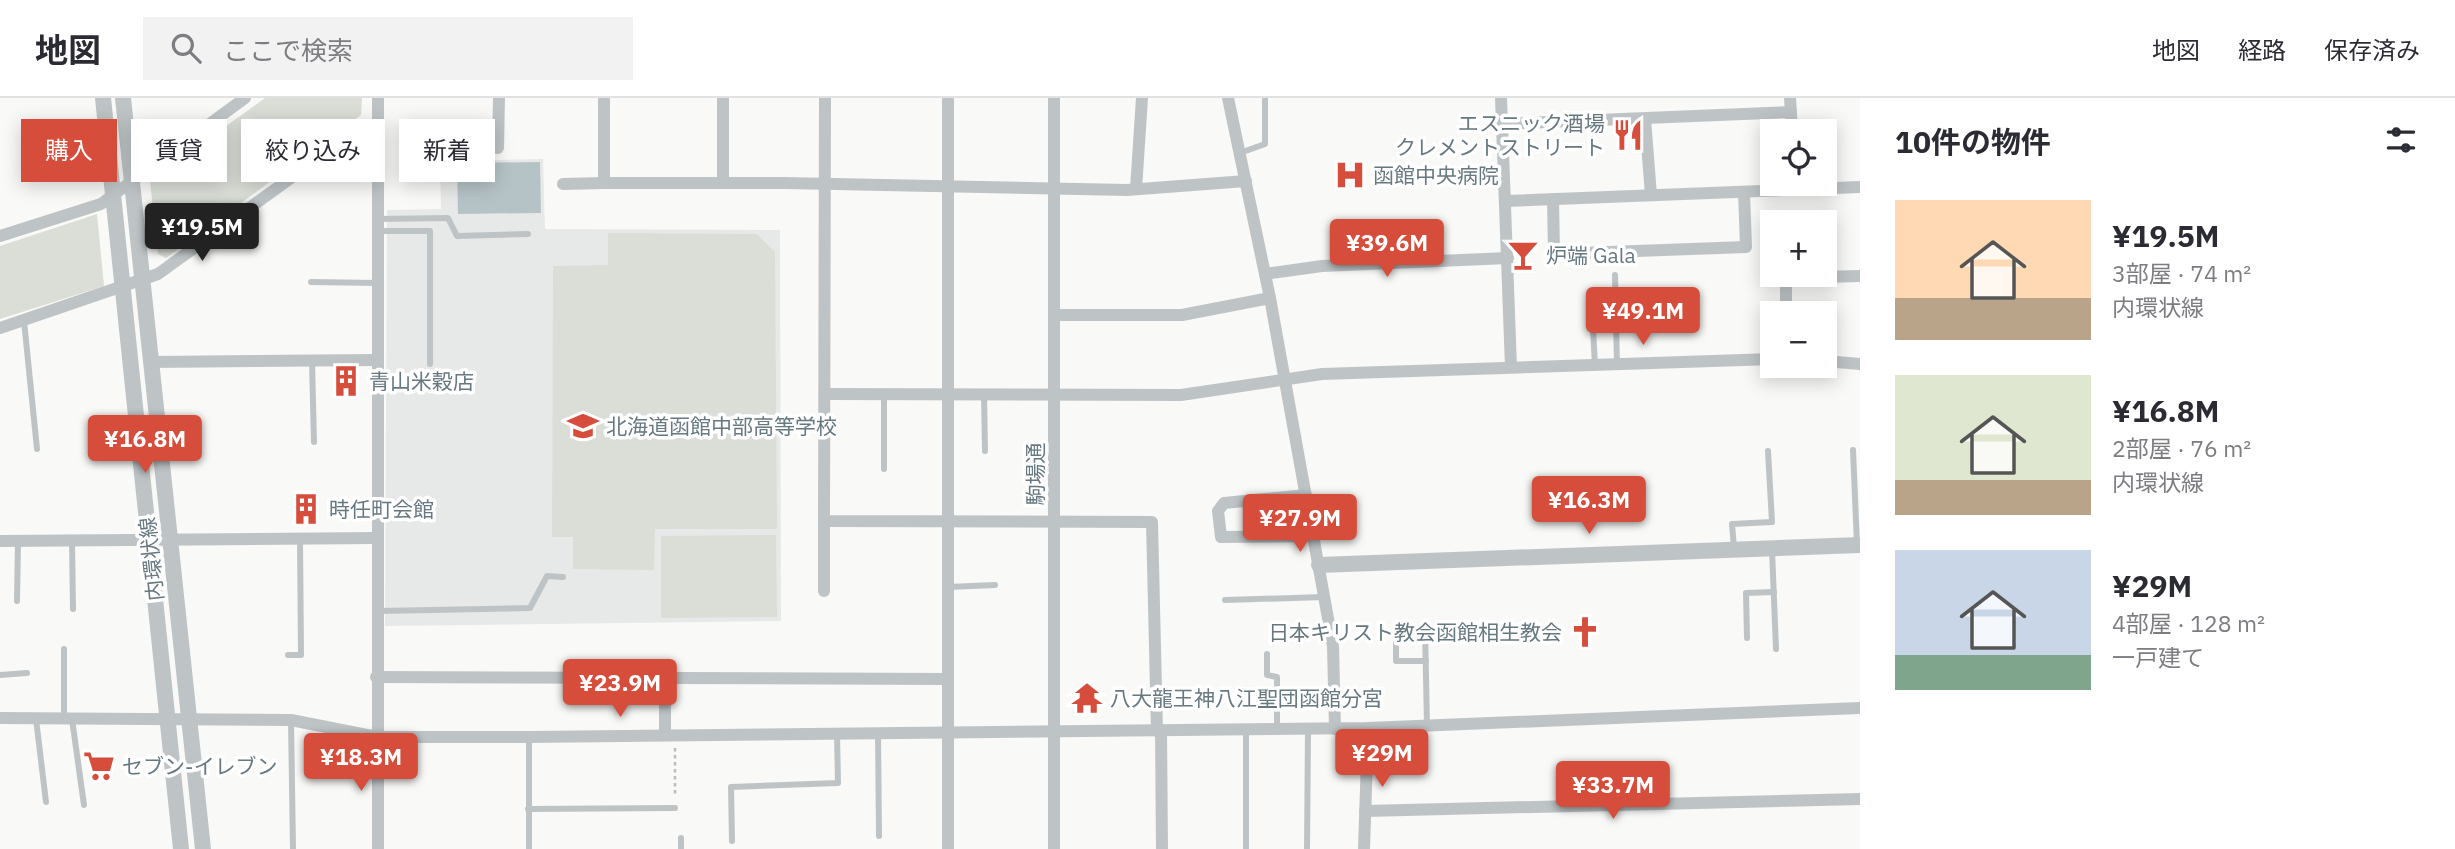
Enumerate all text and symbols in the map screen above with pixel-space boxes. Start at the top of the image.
search box [143,17,633,80]
text: 地図 [35,28,101,71]
icon: search [167,29,205,67]
text: ここで検索 [223,33,353,67]
text: 地図 [2152,34,2200,66]
text: 経路 [2238,34,2286,66]
text: 保存済み [2324,34,2420,66]
place label: エスニック酒場 クレメントストリート [1395,109,1605,161]
restaurant icon: エスニック酒場 クレメントストリート [1611,118,1645,152]
chip: 購入 [21,119,117,182]
chip: 賃貸 [131,119,227,182]
chip: 絞り込み [241,119,385,182]
chip: 新着 [399,119,495,182]
map controls [1760,119,1837,378]
button: locate [1760,119,1837,196]
icon: filters [2382,121,2420,159]
text: 10件の物件 [1895,122,2051,161]
hospital icon: 函館中央病院 [1333,158,1367,192]
place label: 函館中央病院 [1373,161,1499,189]
pin: ¥19.5M [145,204,259,263]
button: + [1760,210,1837,287]
text: ¥19.5M [161,211,243,241]
text: ¥19.5M [2112,216,2219,255]
pin: ¥39.6M [1330,220,1444,279]
text: ¥39.6M [1346,227,1428,257]
icon: home [1951,228,2035,312]
bar icon: 炉端 Gala [1506,238,1540,272]
place label: 炉端 Gala [1546,241,1636,269]
text: 3部屋 · 74 m² [2112,258,2251,288]
pin: ¥49.1M [1586,288,1700,347]
text: 内環状線 [2112,292,2204,322]
text: ¥49.1M [1602,295,1684,325]
button: − [1760,301,1837,378]
building icon: 青山米穀店 [329,364,363,398]
place label: 青山米穀店 [369,367,474,395]
text: ¥16.8M [2112,391,2219,430]
icon: home [1951,403,2035,487]
school or university icon: 北海道函館中部高等学校 [566,409,600,443]
place label: 北海道函館中部高等学校 [606,412,837,440]
pin: ¥16.8M [88,416,202,475]
text: ¥16.8M [104,423,186,453]
text: 2部屋 · 76 m² [2112,433,2251,463]
street label: 駒場通 [1021,443,1049,506]
text: 内環状線 [2112,467,2204,497]
pin: ¥16.3M [1532,476,1646,536]
text: ¥16.3M [1548,484,1630,514]
building icon: 時任町会館 [289,492,323,526]
pin: ¥27.9M [1243,494,1357,554]
place label: 時任町会館 [329,495,434,523]
text: ¥27.9M [1259,502,1341,532]
street label: 内環状線 [133,516,169,602]
text: ¥29M [2112,566,2192,605]
icon: home [1951,578,2035,662]
text: 4部屋 · 128 m² [2112,608,2265,638]
church icon: 日本キリスト教会函館相生教会 [1568,615,1602,649]
place label: 日本キリスト教会函館相生教会 [1268,618,1562,646]
text: 一戸建て [2112,642,2204,672]
pin: ¥23.9M [563,660,677,719]
text: ¥23.9M [579,667,661,697]
temple icon: 八大龍王神八江聖団函館分宮 [1070,681,1104,715]
place label: 八大龍王神八江聖団函館分宮 [1110,684,1383,712]
pin: ¥29M [1341,730,1423,789]
pin: ¥18.3M [304,734,418,793]
text: ¥29M [1351,737,1413,767]
text: ¥18.3M [320,741,402,771]
supermarket icon: セブン-イレブン [82,749,116,783]
place label: セブン-イレブン [122,752,277,780]
pin: ¥33.7M [1556,762,1670,821]
text: ¥33.7M [1572,769,1654,799]

